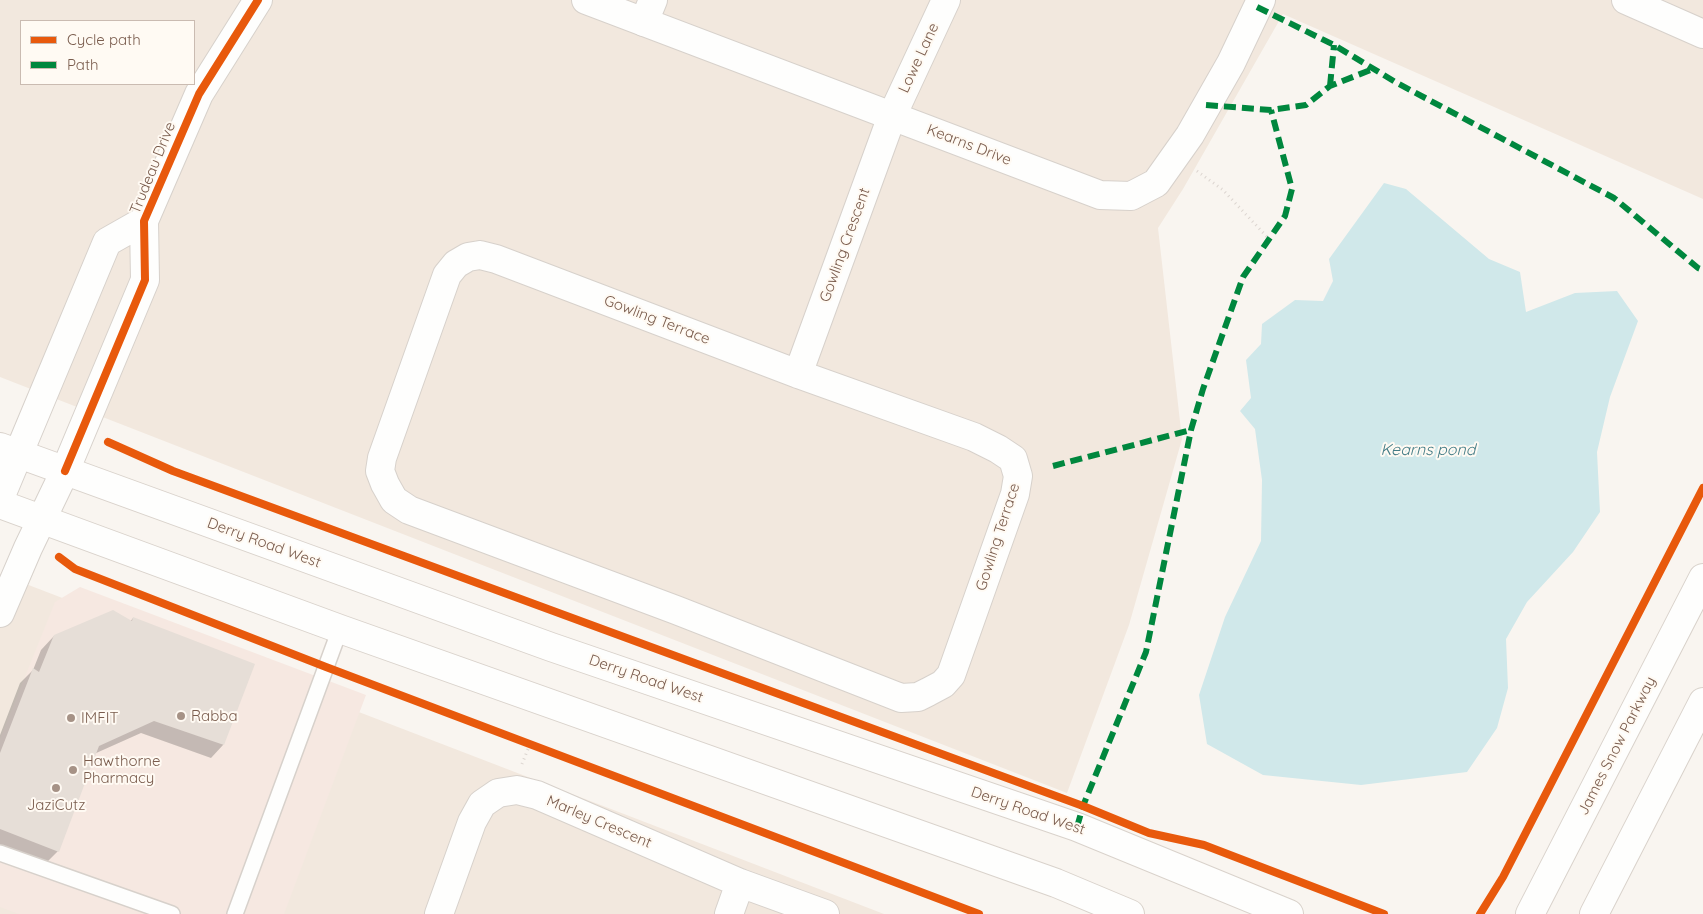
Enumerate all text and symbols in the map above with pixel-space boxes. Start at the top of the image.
legend [20,20,195,85]
street label: Lowe Lane [895,20,943,96]
text: Cycle path [67,30,141,49]
text: Path [67,55,99,74]
street label: Trudeau Drive [126,119,180,217]
street label: Kearns Drive [924,121,1014,169]
street label: Gowling Crescent [816,185,874,305]
street label: Gowling Terrace [601,292,713,348]
water label: Kearns pond [1381,440,1475,460]
street label: Gowling Terrace [972,481,1024,593]
street label: Derry Road West [205,514,323,572]
street label: Derry Road West [586,651,706,707]
street label: James Snow Parkway [1574,674,1660,818]
place label: Rabba [191,707,237,725]
place label: IMFIT [81,709,118,727]
marker: Rabba [175,710,187,722]
marker: IMFIT [65,712,77,724]
place label: Hawthorne Pharmacy [83,752,160,787]
marker: Hawthorne Pharmacy [67,764,79,776]
marker: JaziCutz [50,782,62,794]
street label: Derry Road West [968,783,1088,839]
street label: Marley Crescent [544,792,654,852]
place label: JaziCutz [27,796,85,814]

